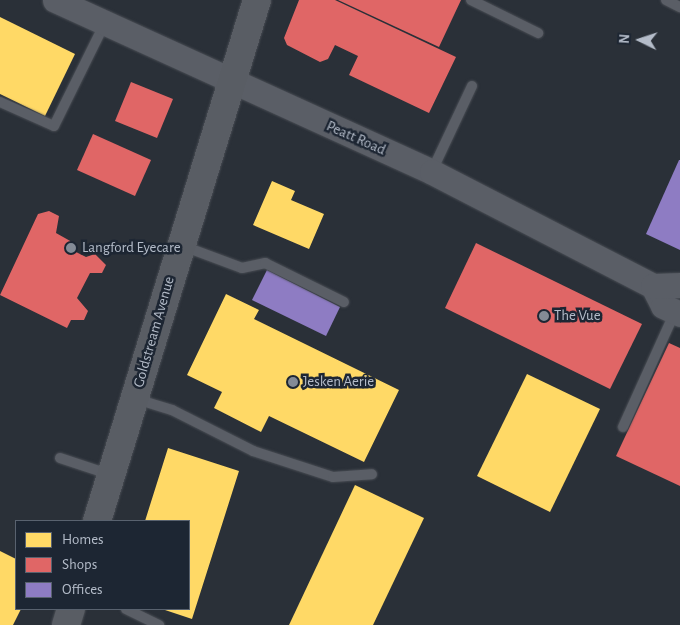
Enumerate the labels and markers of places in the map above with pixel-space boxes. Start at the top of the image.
place label: Langford Eyecare [82,239,181,257]
marker: Langford Eyecare [64,241,78,255]
place label: The Vue [554,307,601,325]
marker: The Vue [538,310,550,322]
place label: Jesken Aerie [303,373,374,391]
marker: Jesken Aerie [287,376,299,388]

